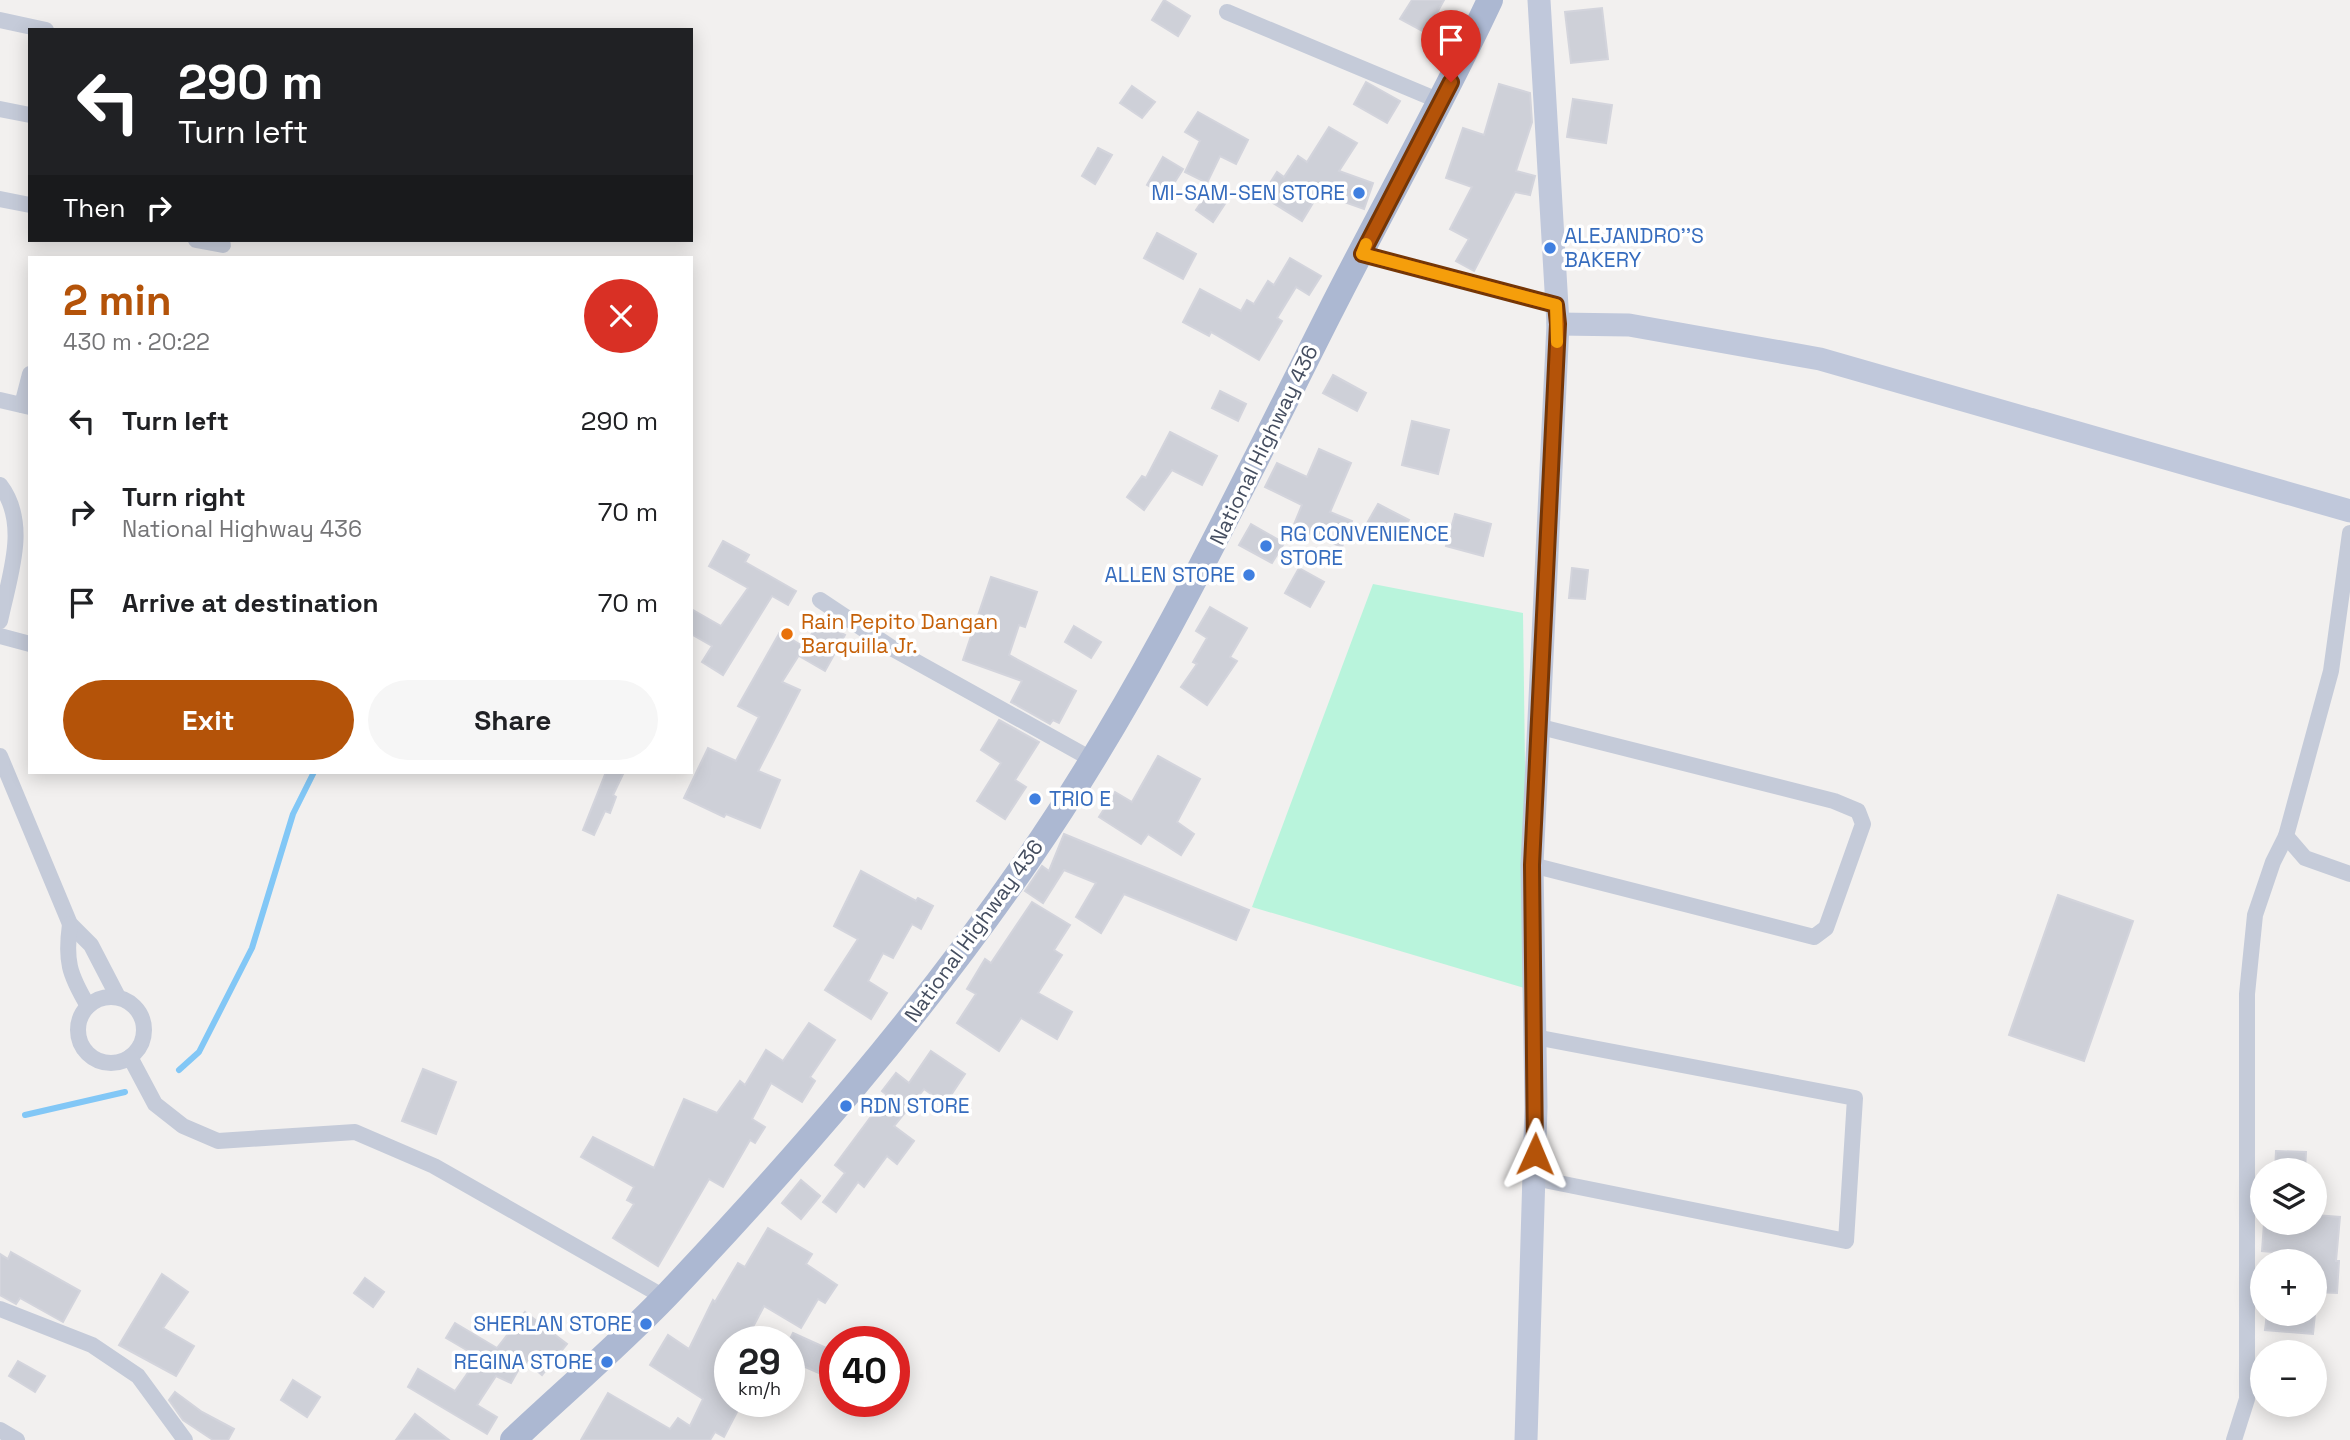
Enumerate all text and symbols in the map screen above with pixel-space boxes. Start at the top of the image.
pin [1421,10,1481,82]
icon: arrive [1432,21,1470,59]
text: 290 m [178,51,323,113]
icon: left [63,56,154,147]
text: Turn left [178,112,308,152]
place label: MI-SAM-SEN STORE [1151,179,1345,206]
marker: MI-SAM-SEN STORE [1351,185,1367,201]
icon: right [140,189,178,227]
text: Then [63,191,126,225]
place label: ALEJANDRO''S BAKERY [1564,222,1704,273]
marker: ALEJANDRO''S BAKERY [1542,240,1558,256]
text: 2 min [63,274,172,327]
button: close [584,279,658,353]
text: 430 m · 20:22 [63,327,210,357]
street label: National Highway 436 [1203,340,1324,549]
icon: left [63,402,101,440]
text: Turn left [122,404,229,438]
text: 290 m [581,404,658,438]
text: Turn right [122,480,246,514]
icon: right [63,493,101,531]
text: 70 m [598,495,658,529]
text: National Highway 436 [122,514,362,544]
place label: RG CONVENIENCE STORE [1280,520,1449,571]
marker: RG CONVENIENCE STORE [1258,538,1274,554]
place label: ALLEN STORE [1105,561,1235,588]
marker: ALLEN STORE [1241,567,1257,583]
icon: arrive [63,584,101,622]
text: Arrive at destination [122,586,379,620]
text: 70 m [598,586,658,620]
place label: Rain Pepito Dangan Barquilla Jr. [801,608,998,659]
marker: Rain Pepito Dangan Barquilla Jr. [779,626,795,642]
button: Exit [63,680,354,760]
button: Share [368,680,658,760]
place label: TRIO E [1049,785,1111,812]
marker: TRIO E [1027,791,1043,807]
street label: National Highway 436 [898,834,1049,1027]
place label: RDN STORE [860,1092,970,1119]
marker: RDN STORE [838,1098,854,1114]
position arrow [1498,1117,1572,1191]
map controls [2250,1158,2327,1417]
button: layers [2250,1158,2327,1235]
button: + [2250,1249,2327,1326]
place label: SHERLAN STORE [473,1310,632,1337]
marker: SHERLAN STORE [638,1316,654,1332]
speed limit sign: 40 [819,1326,910,1417]
text: 29 [738,1340,781,1384]
button: − [2250,1340,2327,1417]
place label: REGINA STORE [454,1348,593,1375]
marker: REGINA STORE [599,1354,615,1370]
text: km/h [738,1377,781,1400]

